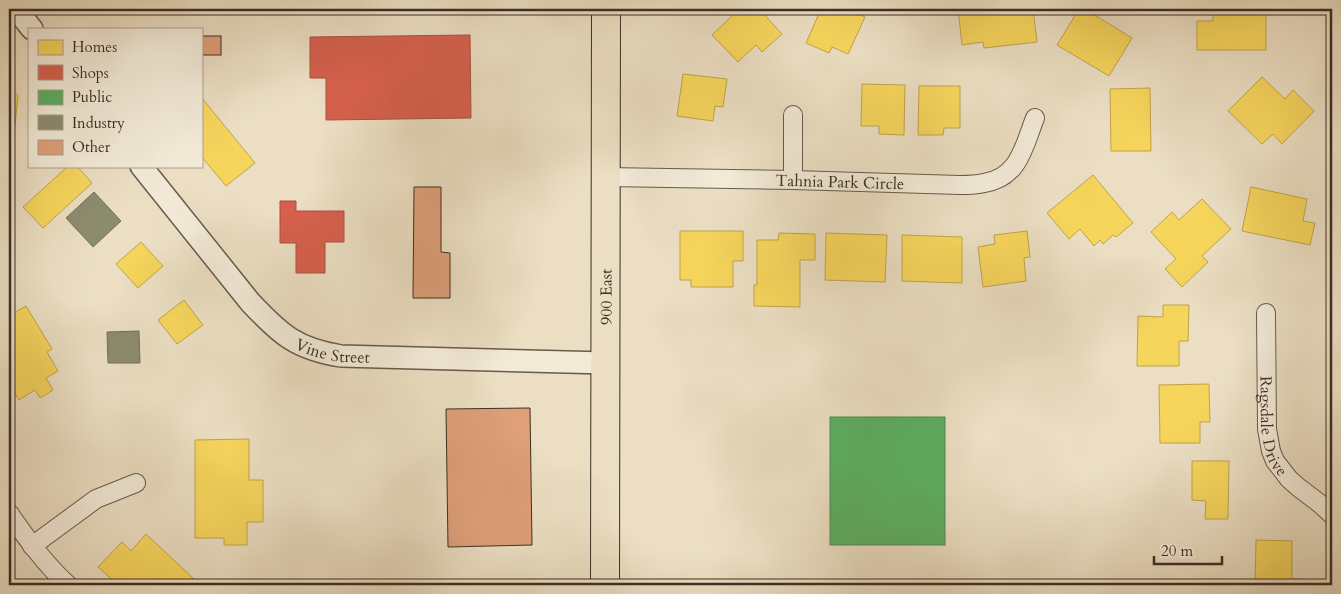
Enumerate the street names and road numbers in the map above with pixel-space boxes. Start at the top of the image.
street label: Tahnia Park Circle [776,170,905,195]
street label: 900 East [595,269,618,325]
street label: Vine Street [291,333,370,369]
street label: Ragsdale Drive [1255,376,1293,481]

